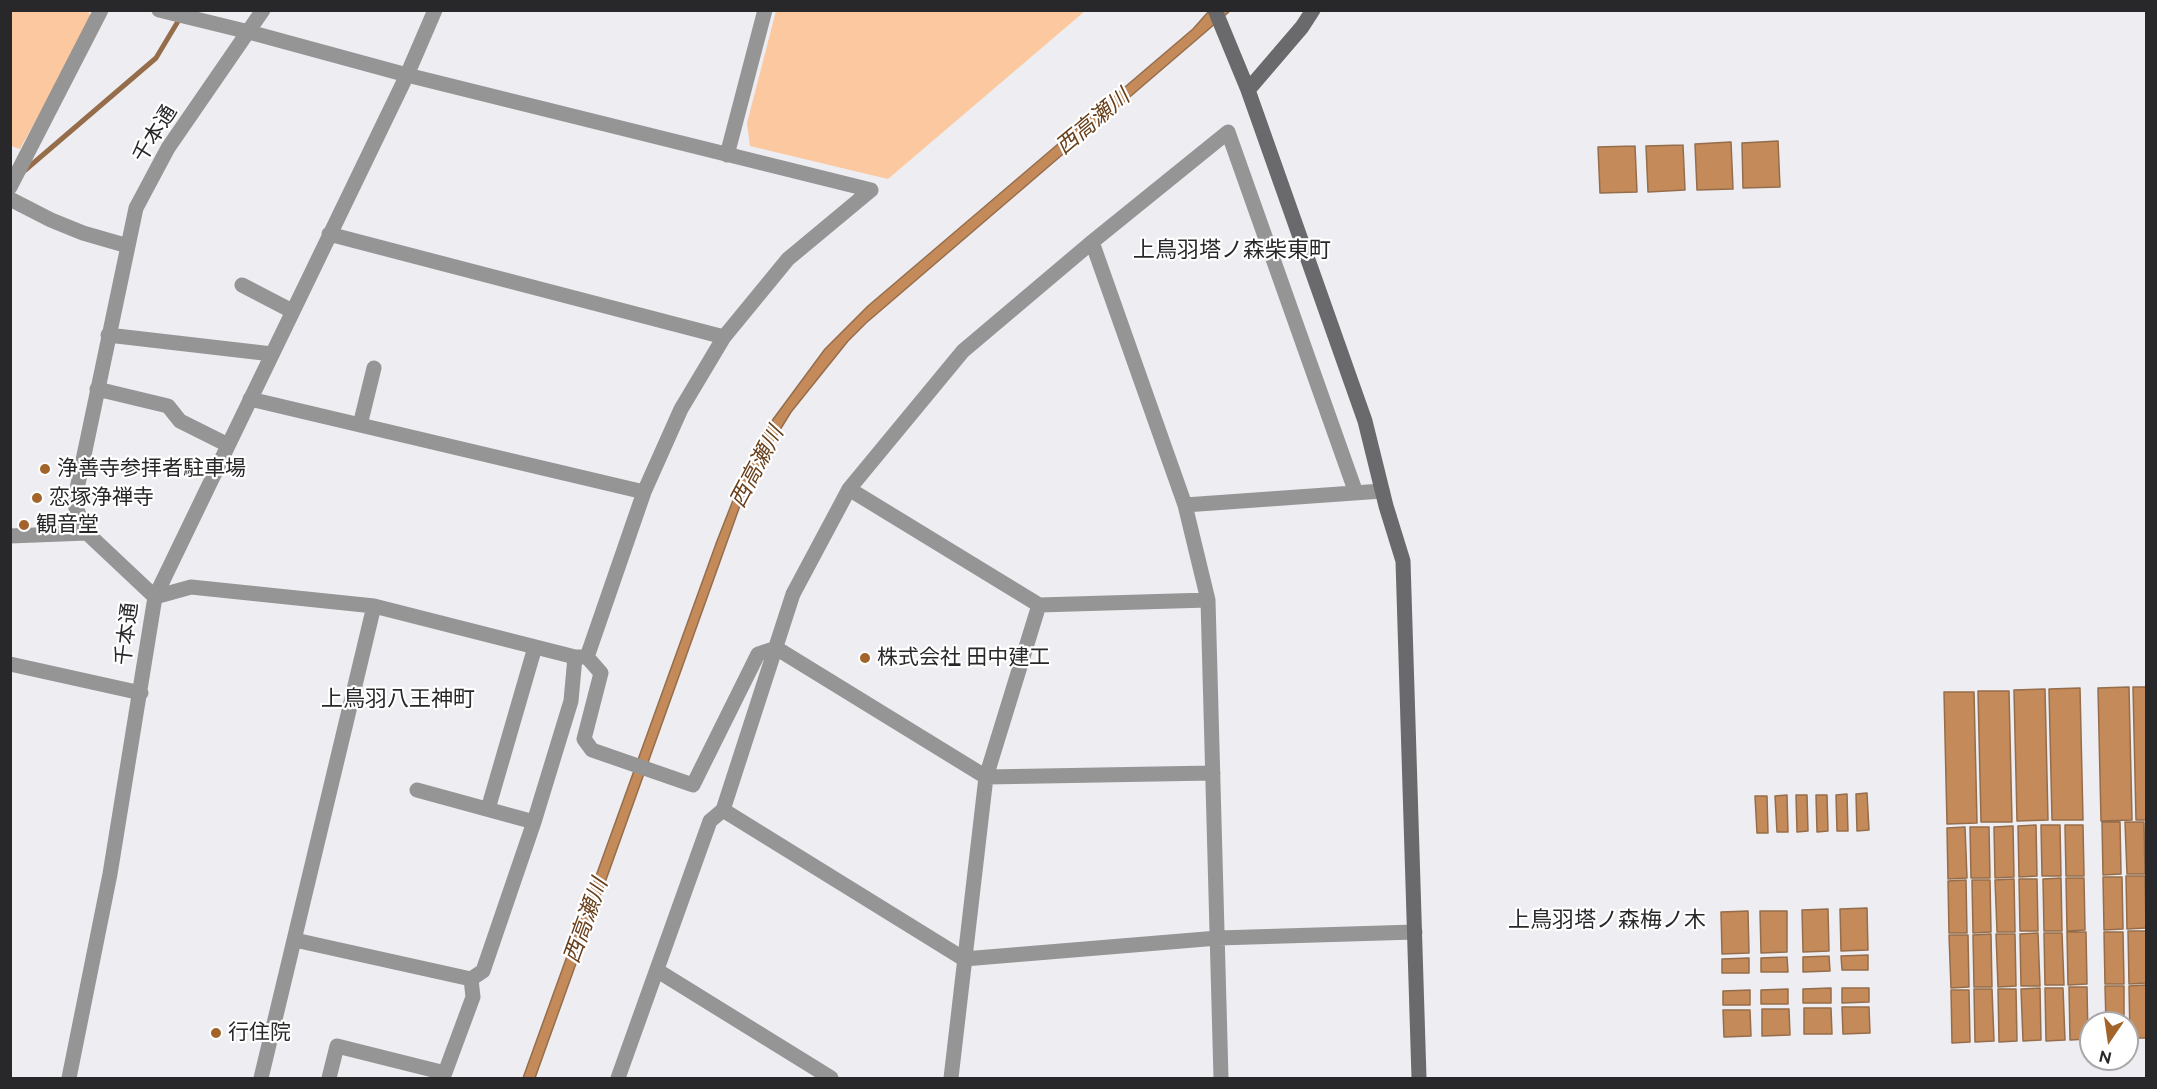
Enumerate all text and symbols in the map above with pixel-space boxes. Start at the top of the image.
water label: 西高瀬川 [1051,84,1135,160]
street label: 千本通 [128,101,182,167]
district label: 上鳥羽塔ノ森柴東町 [1133,237,1331,263]
water label: 西高瀬川 [725,422,789,512]
place label: 浄善寺参拝者駐車場 [57,456,246,482]
marker: 浄善寺参拝者駐車場 [38,462,52,476]
place label: 恋塚浄禅寺 [49,485,154,511]
marker: 恋塚浄禅寺 [30,491,44,505]
place label: 観音堂 [36,512,99,538]
marker: 観音堂 [17,518,31,532]
street label: 千本通 [111,601,143,667]
place label: 株式会社 田中建工 [877,645,1050,671]
marker: 株式会社 田中建工 [858,651,872,665]
district label: 上鳥羽八王神町 [321,686,475,712]
water label: 西高瀬川 [559,875,613,967]
district label: 上鳥羽塔ノ森梅ノ木 [1508,907,1706,933]
north arrow [2079,1011,2139,1071]
place label: 行住院 [228,1020,291,1046]
marker: 行住院 [209,1026,223,1040]
text: N [2097,1046,2113,1068]

